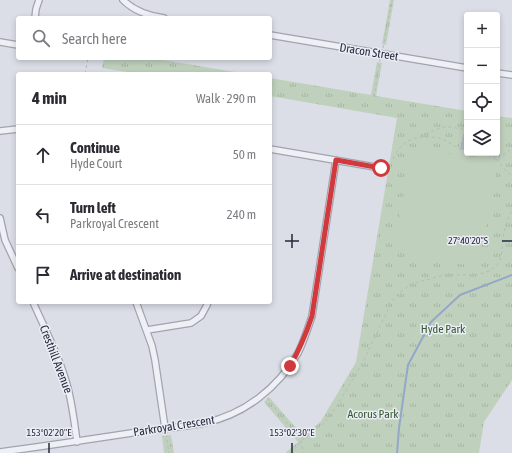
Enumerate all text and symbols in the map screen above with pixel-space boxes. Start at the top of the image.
map controls [464,12,500,156]
button: + [464,12,500,48]
search box [16,16,272,60]
icon: search [30,27,52,49]
text: Search here [62,30,127,47]
street label: Dracon Street [339,40,400,64]
button: − [464,48,500,84]
button: locate [464,84,500,120]
text: 4 min [32,88,67,108]
text: Walk · 290 m [196,91,256,106]
button: layers [464,120,500,156]
text: Continue [70,139,120,156]
icon: ahead [32,144,54,166]
text: 50 m [233,147,256,162]
text: Hyde Court [70,156,122,171]
route start [372,159,390,177]
text: Turn left [70,199,116,216]
icon: left [32,204,54,226]
text: 240 m [227,207,256,222]
text: Parkroyal Crescent [70,216,159,231]
text: 27°40'20"S [448,235,488,246]
icon: arrive [32,264,54,286]
text: Arrive at destination [70,266,181,283]
park label: Hyde Park [421,322,466,336]
street label: Cresthill Avenue [37,323,75,395]
route end [281,357,299,375]
park label: Acorus Park [347,407,399,421]
street label: Parkroyal Crescent [132,413,216,439]
text: 153°02'20"E [27,427,72,438]
text: 153°02'30"E [270,427,315,438]

